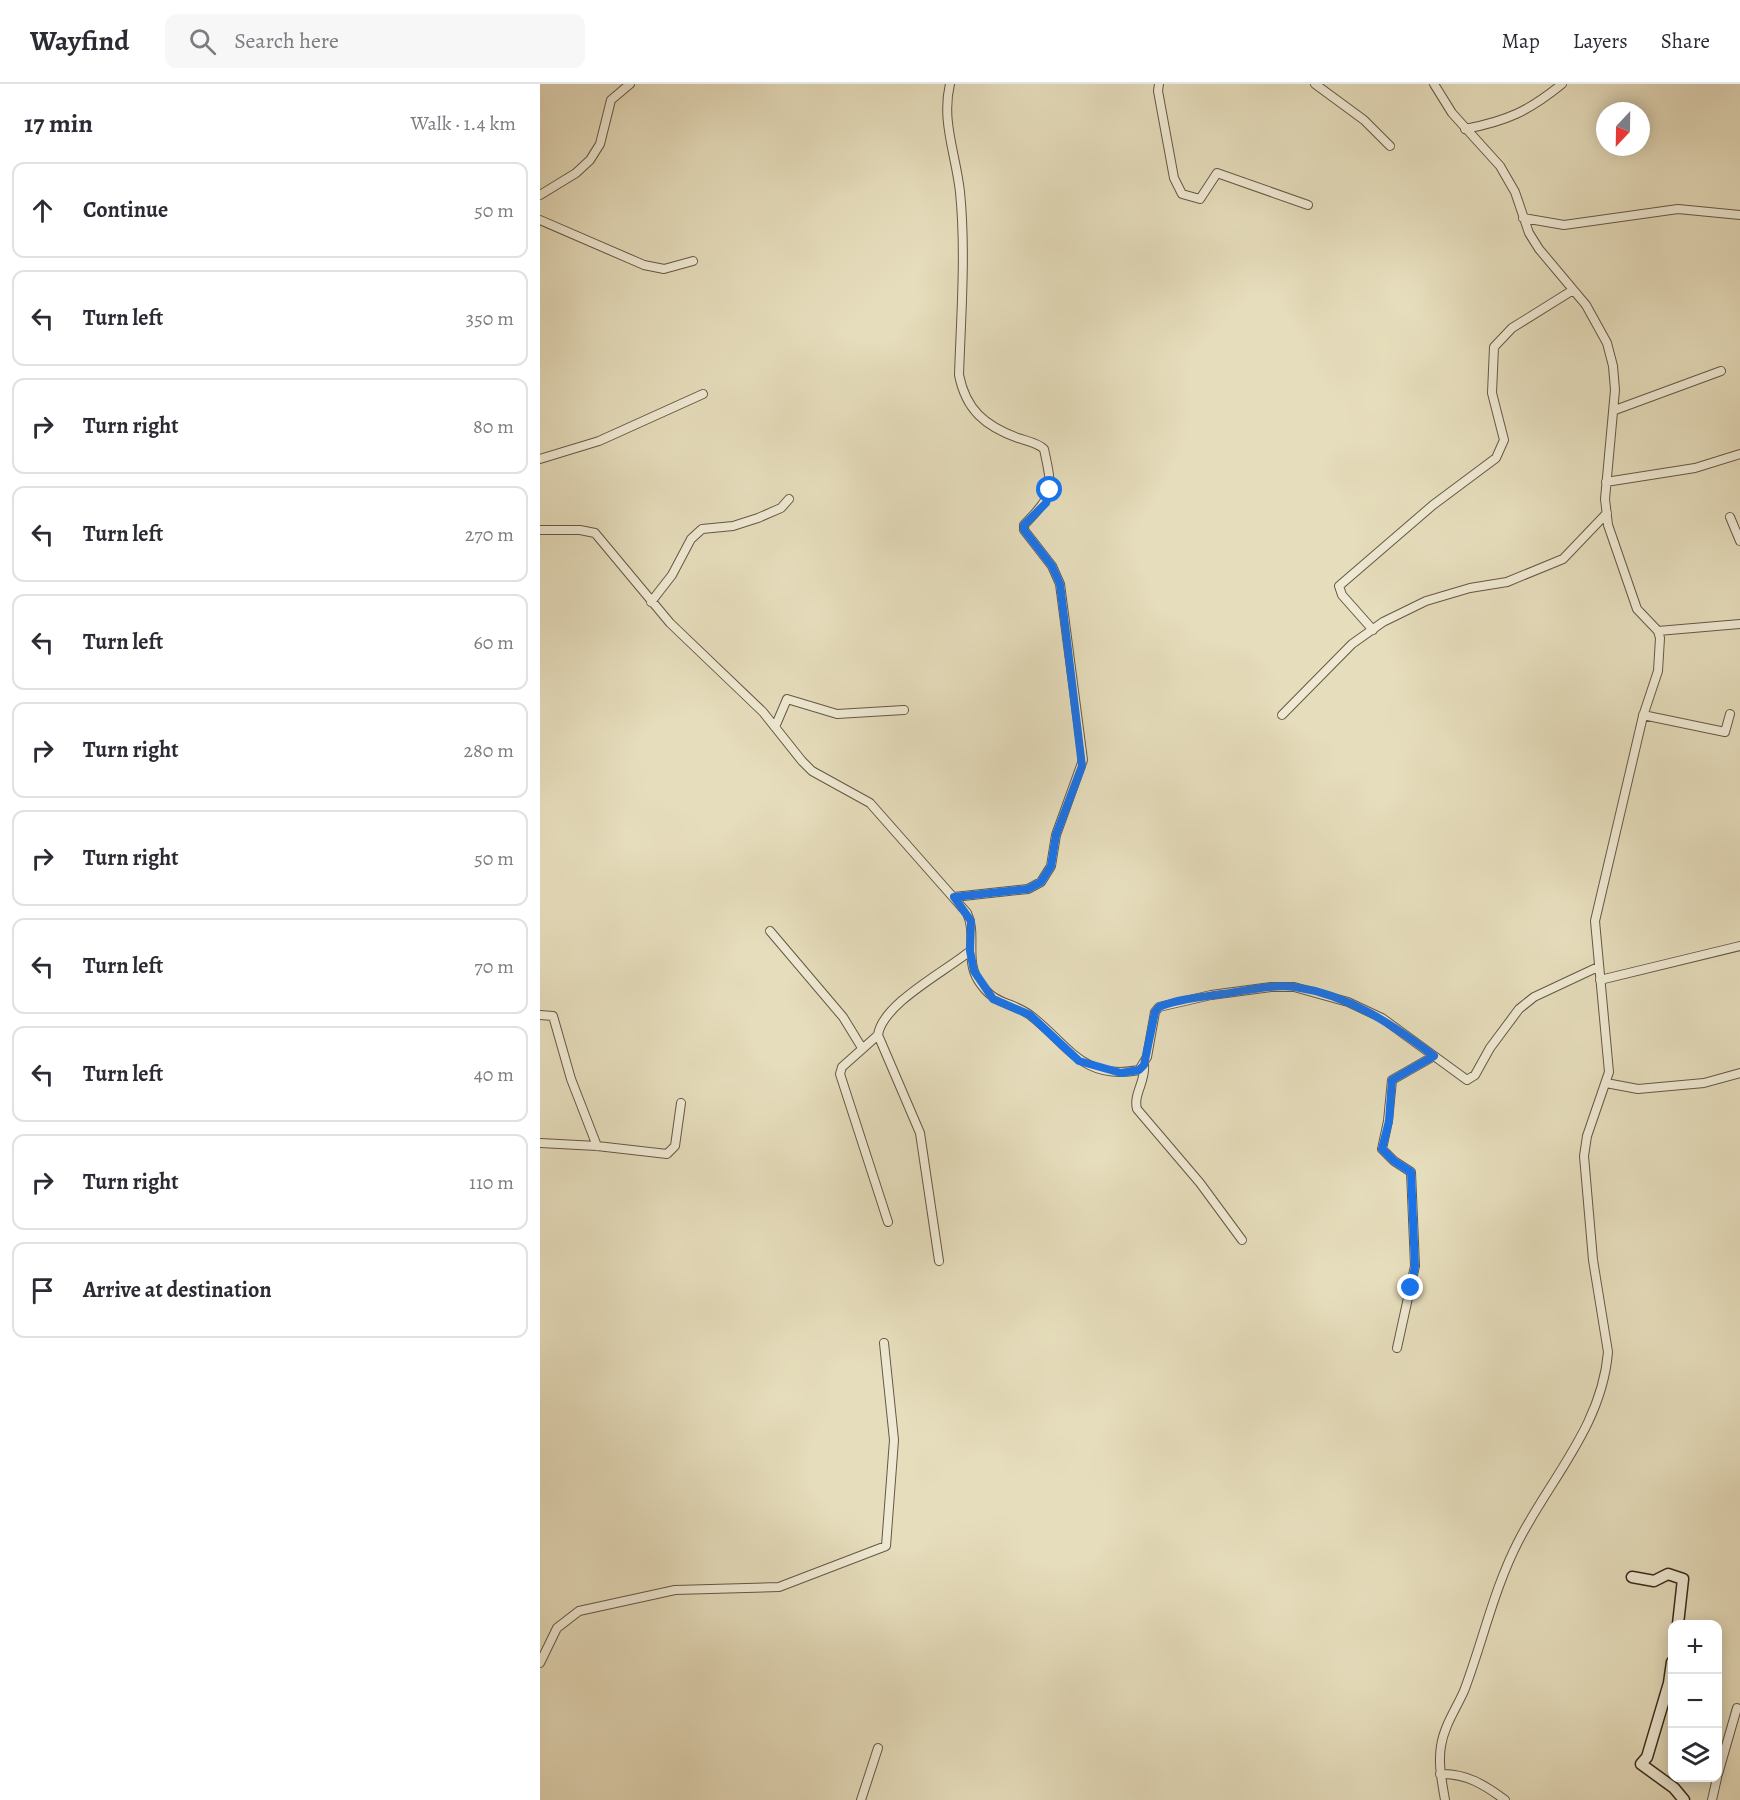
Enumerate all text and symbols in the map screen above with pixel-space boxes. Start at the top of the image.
search box [165,14,585,68]
text: Wayfind [30,22,129,60]
icon: search [186,25,219,58]
text: Search here [234,26,339,56]
text: Map [1501,27,1540,55]
text: Layers [1573,27,1628,55]
text: Share [1661,27,1710,55]
north arrow [1596,102,1650,156]
text: 17 min [24,106,93,141]
text: Walk · 1.4 km [410,110,516,137]
icon: ahead [26,194,59,227]
text: Continue [83,195,168,225]
text: 50 m [474,197,514,224]
icon: left [26,302,59,335]
text: Turn left [83,303,163,333]
text: 350 m [466,305,514,332]
icon: right [26,410,59,443]
text: Turn right [83,411,179,441]
text: 80 m [473,413,514,440]
route start [1036,476,1062,502]
icon: left [26,518,59,551]
text: Turn left [83,519,163,549]
text: 270 m [465,521,514,548]
icon: left [26,626,59,659]
text: Turn left [83,627,163,657]
text: 60 m [474,629,514,656]
icon: right [26,734,59,767]
text: Turn right [83,735,179,765]
text: 280 m [464,737,514,764]
icon: right [26,842,59,875]
text: Turn right [83,843,179,873]
text: 50 m [474,845,514,872]
icon: left [26,950,59,983]
text: Turn left [83,951,163,981]
text: 70 m [474,953,514,980]
icon: left [26,1058,59,1091]
text: Turn left [83,1059,163,1089]
text: 40 m [474,1061,514,1088]
icon: right [26,1166,59,1199]
text: Turn right [83,1167,179,1197]
text: 110 m [469,1169,514,1196]
icon: arrive [26,1274,59,1307]
route end [1397,1274,1423,1300]
text: Arrive at destination [83,1275,272,1305]
map controls [1668,1620,1722,1782]
button: + [1668,1620,1722,1674]
button: − [1668,1674,1722,1728]
button: layers [1668,1728,1722,1782]

